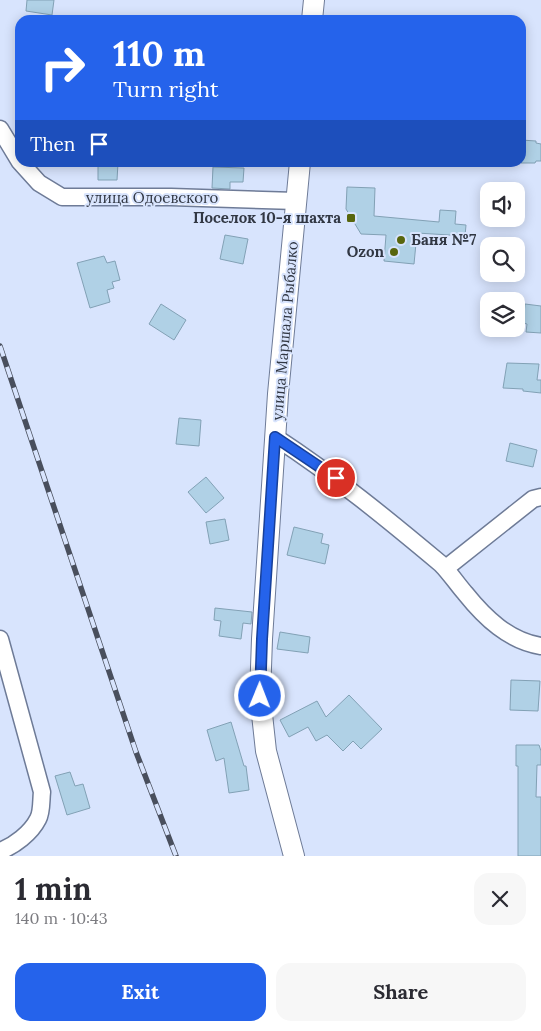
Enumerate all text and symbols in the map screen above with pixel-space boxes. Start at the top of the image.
text: 110 m [113,31,205,76]
icon: right [30,35,95,100]
text: Turn right [113,75,218,103]
icon: arrive [85,130,113,158]
text: Then [30,132,75,156]
map controls [480,182,525,337]
button: sound [480,182,525,227]
street label: улица Одоевского [86,188,219,207]
place label: Поселок 10-я шахта [193,208,341,227]
marker: Поселок 10-я шахта [345,212,357,224]
place label: Баня №7 [411,230,476,249]
marker: Баня №7 [395,234,407,246]
button: search [480,237,525,282]
street label: улица Маршала Рыбалко [267,240,302,421]
place label: Ozon [347,242,384,261]
marker: Ozon [388,246,400,258]
button: layers [480,292,525,337]
pin [315,457,357,499]
icon: arrive [322,464,350,492]
position arrow [233,669,285,721]
text: 1 min [15,870,92,908]
button: close [474,873,526,925]
text: 140 m · 10:43 [15,908,108,928]
button: Exit [15,963,266,1021]
button: Share [276,963,526,1021]

